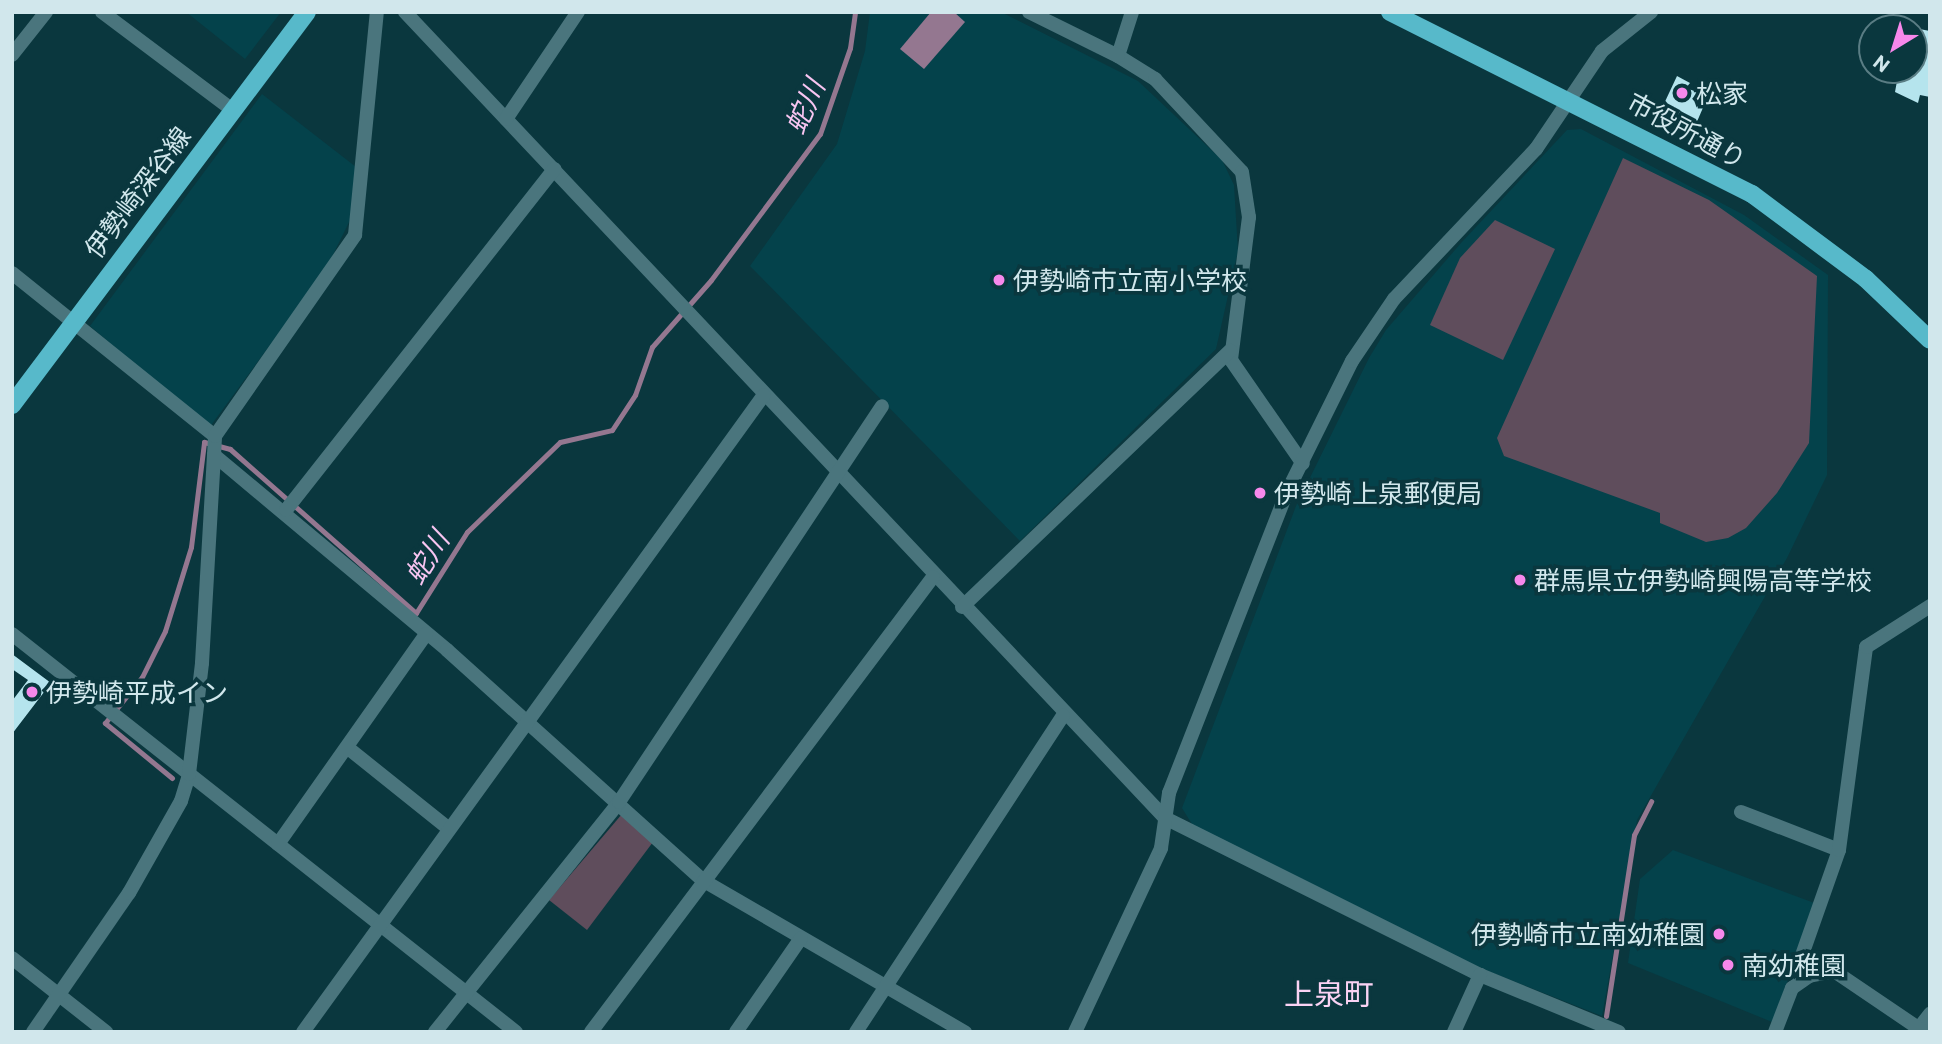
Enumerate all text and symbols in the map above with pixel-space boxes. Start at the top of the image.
north arrow [1858,14,1928,84]
text: N [1868,51,1894,78]
water label: 蛇川 [777,74,831,138]
place label: 松家 [1696,77,1748,109]
marker: 松家 [1674,85,1690,101]
street label: 市役所通り [1622,86,1752,174]
street label: 伊勢崎深谷線 [78,120,196,264]
place label: 伊勢崎市立南小学校 [1013,264,1247,296]
marker: 伊勢崎市立南小学校 [991,272,1007,288]
place label: 伊勢崎上泉郵便局 [1274,477,1482,509]
marker: 伊勢崎上泉郵便局 [1252,485,1268,501]
water label: 蛇川 [397,524,455,590]
place label: 群馬県立伊勢崎興陽高等学校 [1534,564,1872,596]
marker: 群馬県立伊勢崎興陽高等学校 [1512,572,1528,588]
place label: 伊勢崎平成イン [46,676,228,708]
marker: 伊勢崎平成イン [24,684,40,700]
place label: 伊勢崎市立南幼稚園 [1471,918,1705,950]
marker: 伊勢崎市立南幼稚園 [1711,926,1727,942]
place label: 南幼稚園 [1742,949,1846,981]
marker: 南幼稚園 [1720,957,1736,973]
district label: 上泉町 [1284,975,1374,1011]

